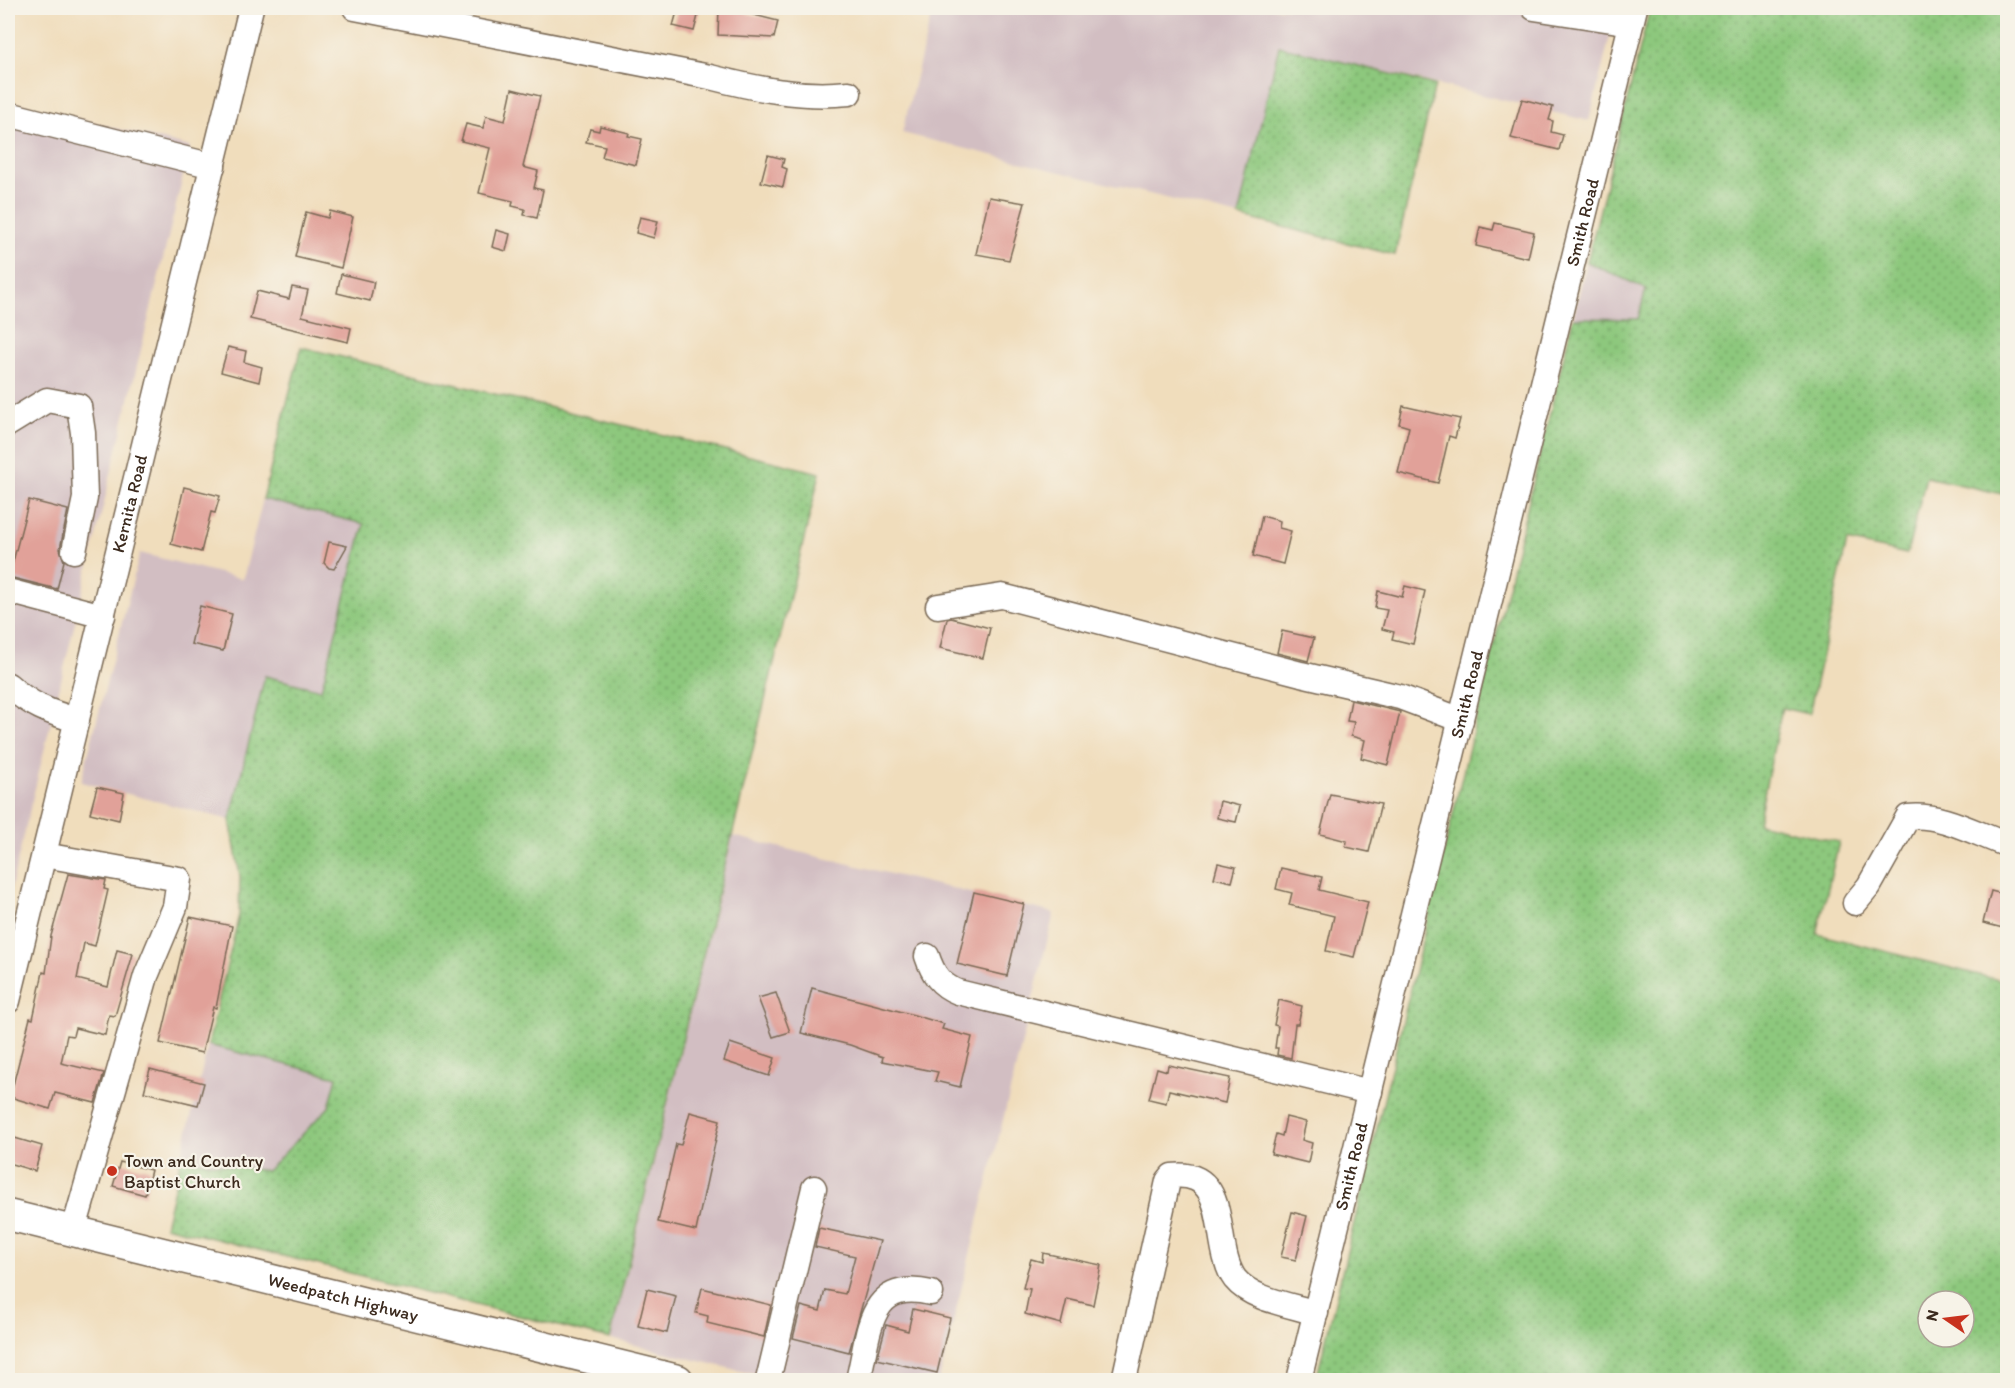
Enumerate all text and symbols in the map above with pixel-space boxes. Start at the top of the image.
street label: Smith Road [1561,176,1604,268]
street label: Kernita Road [107,452,152,555]
street label: Smith Road [1446,648,1488,741]
street label: Smith Road [1330,1120,1373,1213]
place label: Town and Country Baptist Church [124,1150,264,1193]
marker: Town and Country Baptist Church [105,1164,119,1178]
street label: Weedpatch Highway [265,1268,421,1327]
north arrow [1916,1289,1976,1349]
text: N [1921,1308,1942,1323]

